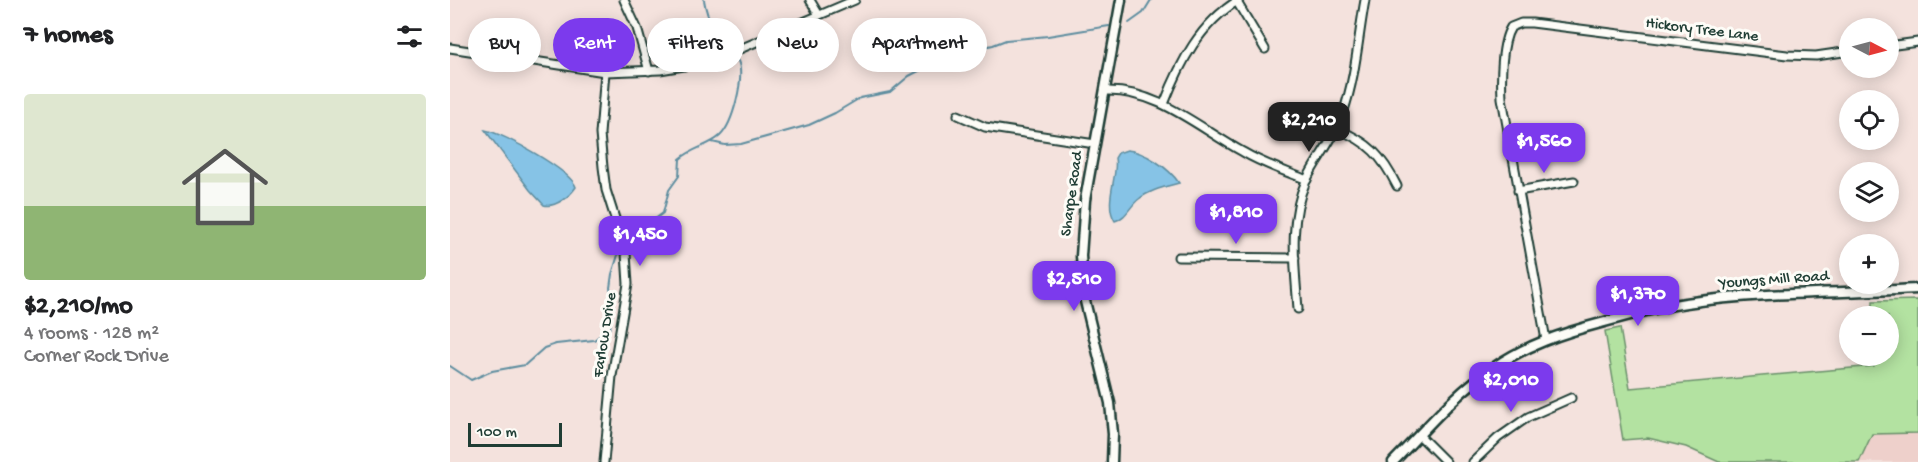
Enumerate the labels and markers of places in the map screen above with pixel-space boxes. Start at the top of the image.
pin: $2,210 [1260,102,1358,153]
pin: $1,560 [1495,123,1593,174]
pin: $1,810 [1187,194,1285,245]
pin: $1,450 [591,216,689,267]
pin: $2,510 [1025,261,1123,312]
pin: $1,370 [1589,276,1687,327]
pin: $2,010 [1462,362,1560,413]

